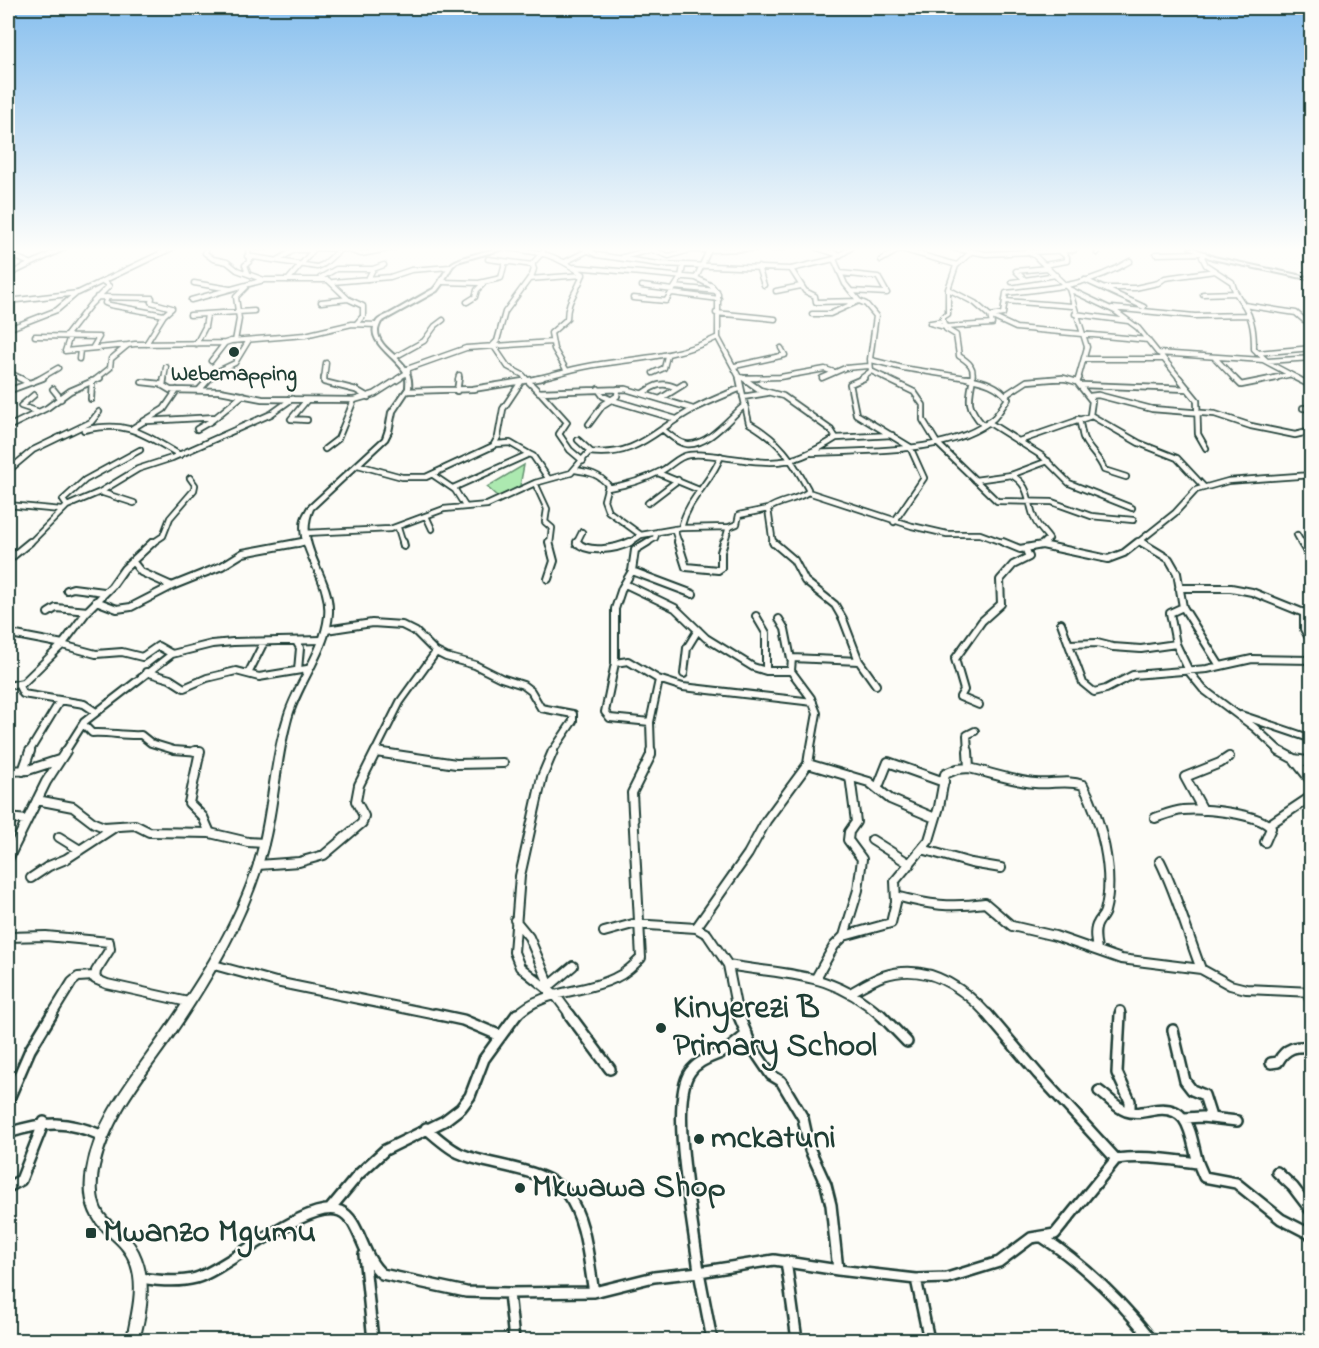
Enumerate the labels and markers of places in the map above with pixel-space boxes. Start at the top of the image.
marker: Webemapping [227,345,241,359]
place label: Webemapping [171,359,297,392]
place label: Kinyerezi B Primary School [673,985,877,1072]
marker: Kinyerezi B Primary School [654,1021,668,1035]
place label: mckatuni [711,1115,836,1163]
marker: mckatuni [692,1132,706,1146]
place label: Mkwawa Shop [532,1164,726,1212]
marker: Mkwawa Shop [513,1181,527,1195]
place label: Mwanzo Mgumu [103,1209,316,1258]
marker: Mwanzo Mgumu [84,1226,98,1240]

